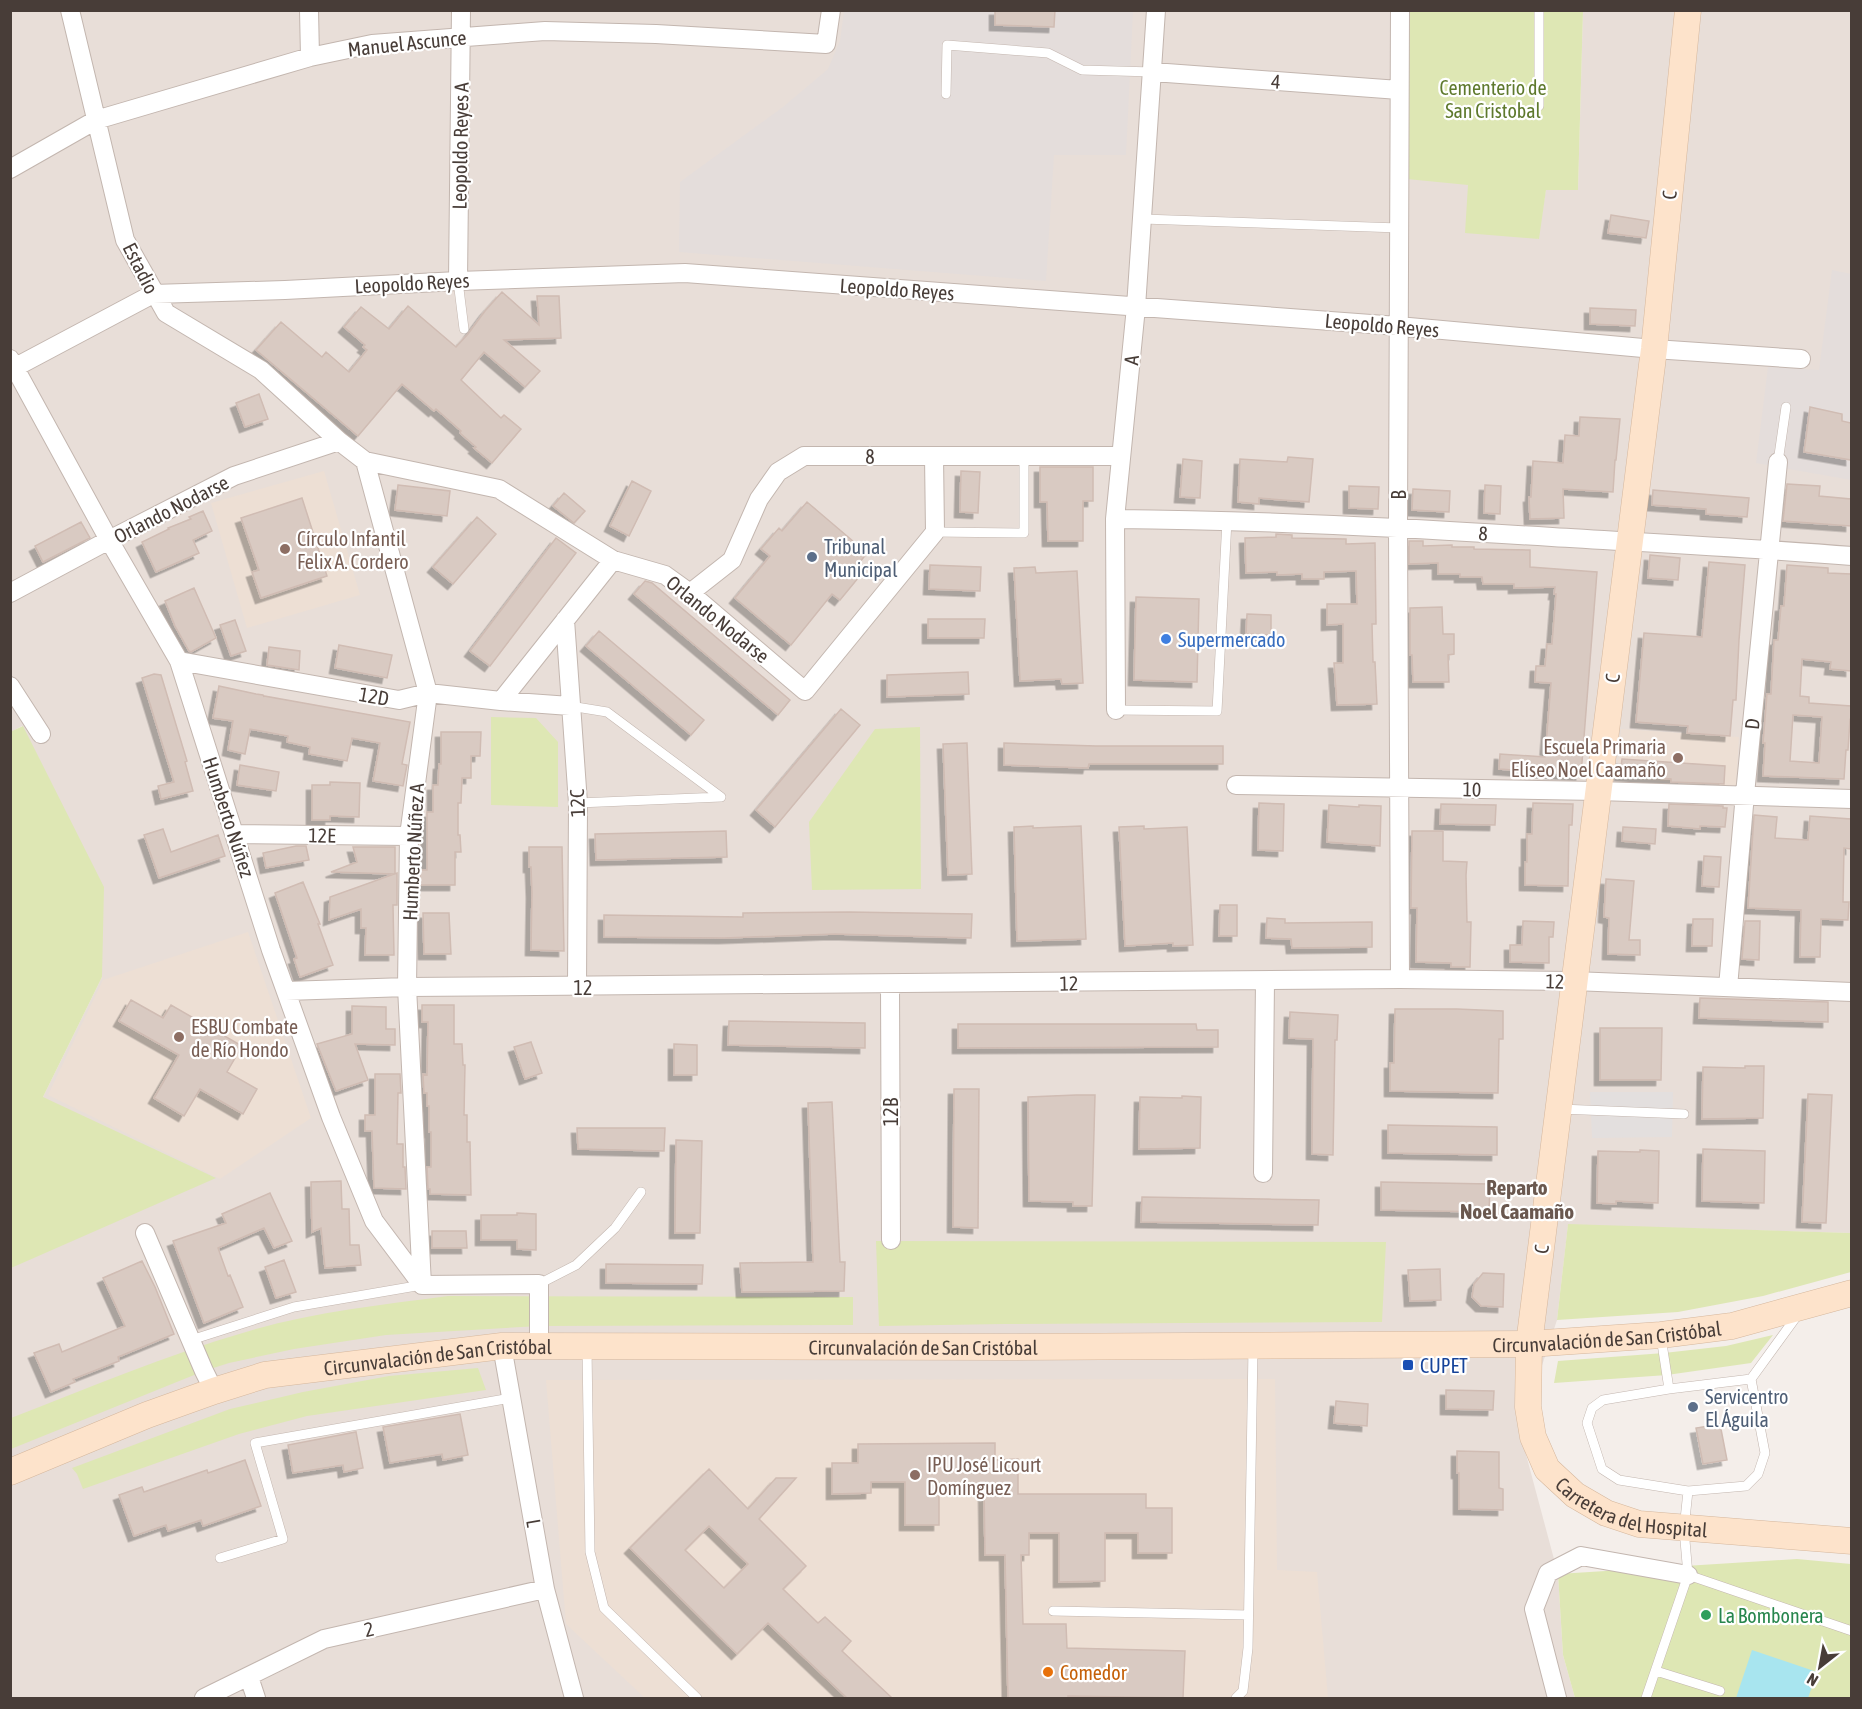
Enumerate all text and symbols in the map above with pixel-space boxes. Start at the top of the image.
street label: Manuel Ascunce [346,25,468,61]
street label: 4 [1271,69,1281,93]
park label: Cementerio de San Cristobal [1439,76,1547,122]
street label: Leopoldo Reyes A [447,82,473,210]
street label: C [1657,189,1681,201]
street label: Estadio [118,239,164,297]
street label: Leopoldo Reyes [354,269,470,297]
street label: Leopoldo Reyes [839,274,955,304]
street label: Leopoldo Reyes [1324,309,1440,341]
street label: A [1119,354,1143,366]
street label: 8 [865,445,875,468]
street label: Orlando Nodarse [110,470,232,548]
street label: B [1387,490,1410,500]
street label: 8 [1478,521,1488,545]
place label: Círculo Infantil Felix A. Cordero [297,527,409,573]
place label: Tribunal Municipal [824,535,898,581]
marker: Círculo Infantil Felix A. Cordero [278,542,292,556]
marker: Tribunal Municipal [805,550,819,564]
street label: Orlando Nodarse [662,571,774,667]
place label: Supermercado [1178,628,1285,651]
marker: Supermercado [1159,632,1173,646]
street label: C [1600,672,1624,684]
street label: 12D [357,682,391,710]
street label: D [1740,717,1764,731]
place label: Escuela Primaria Elíseo Noel Caamaño [1511,735,1666,781]
marker: Escuela Primaria Elíseo Noel Caamaño [1671,751,1685,765]
street label: Humberto Núñez [199,754,259,880]
street label: 10 [1462,777,1482,801]
street label: Humberto Núñez A [398,782,428,921]
street label: 12C [565,789,589,817]
street label: 12E [308,823,336,847]
street label: 12 [1545,969,1565,993]
street label: 12 [1059,971,1079,995]
street label: 12 [574,976,592,999]
place label: ESBU Combate de Río Hondo [191,1015,298,1061]
marker: ESBU Combate de Río Hondo [172,1030,186,1044]
street label: 12B [879,1097,902,1126]
district label: Reparto Noel Caamaño [1460,1175,1574,1223]
street label: C [1529,1243,1553,1255]
street label: Circunvalación de San Cristóbal [1492,1316,1723,1356]
street label: Circunvalación de San Cristóbal [323,1334,553,1379]
street label: Circunvalación de San Cristóbal [809,1335,1039,1359]
place label: CUPET [1420,1354,1468,1377]
marker: CUPET [1401,1358,1415,1372]
place label: Servicentro El Águila [1705,1385,1788,1431]
marker: Servicentro El Águila [1686,1400,1700,1414]
place label: IPU José Licourt Domínguez [927,1453,1042,1499]
marker: IPU José Licourt Domínguez [908,1468,922,1482]
street label: Carretera del Hospital [1551,1472,1709,1541]
street label: L [522,1517,546,1529]
place label: La Bombonera [1718,1604,1824,1627]
marker: La Bombonera [1699,1608,1713,1622]
street label: 2 [362,1617,376,1641]
north arrow [1790,1637,1850,1697]
place label: Comedor [1060,1661,1128,1684]
marker: Comedor [1041,1665,1055,1679]
text: N [1804,1670,1821,1690]

